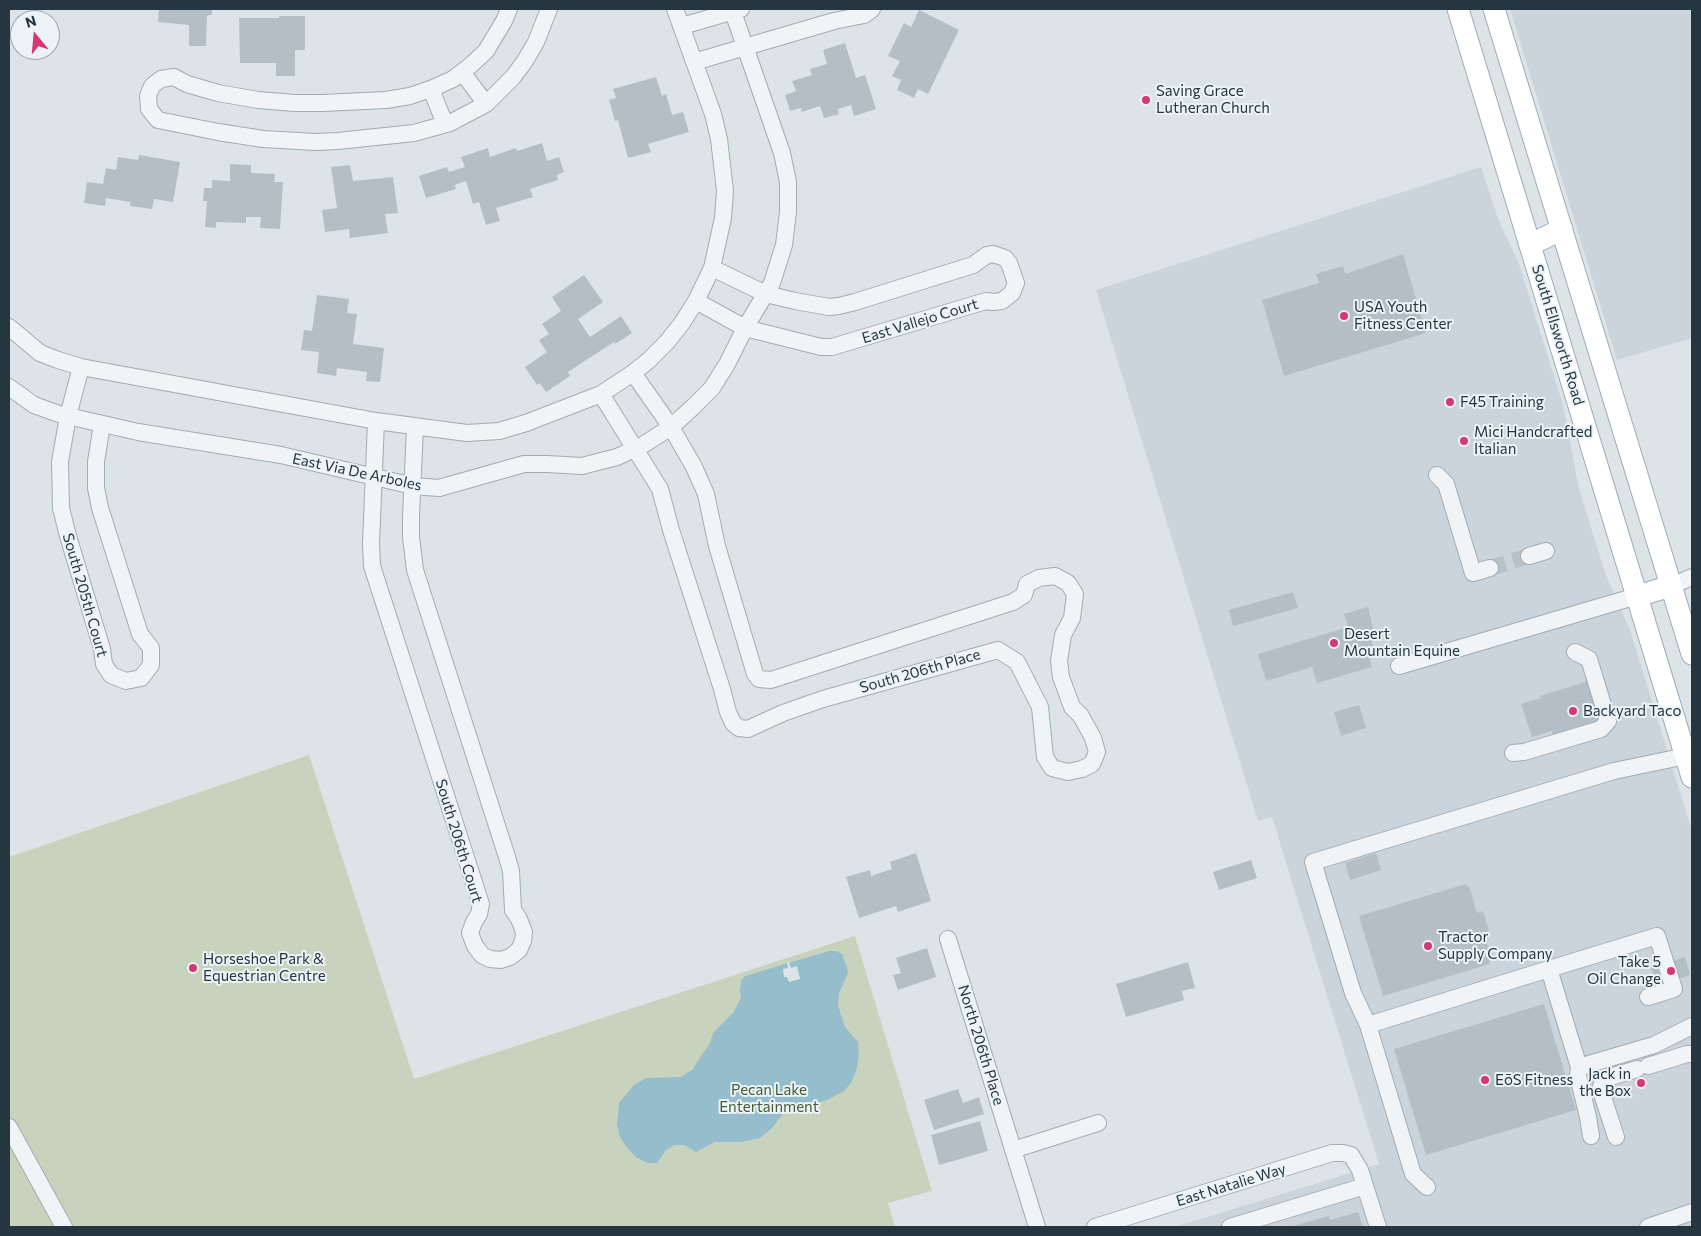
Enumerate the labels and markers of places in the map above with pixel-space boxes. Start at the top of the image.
place label: Saving Grace Lutheran Church [1156,82,1270,117]
marker: Saving Grace Lutheran Church [1140,94,1152,106]
place label: USA Youth Fitness Center [1354,298,1452,333]
marker: USA Youth Fitness Center [1338,310,1350,322]
place label: F45 Training [1460,393,1544,411]
marker: F45 Training [1444,396,1456,408]
place label: Mici Handcrafted Italian [1474,423,1592,458]
marker: Mici Handcrafted Italian [1458,435,1470,447]
place label: Desert Mountain Equine [1344,625,1460,660]
marker: Desert Mountain Equine [1328,637,1340,649]
place label: Backyard Taco [1583,702,1681,720]
marker: Backyard Taco [1567,705,1579,717]
place label: Tractor Supply Company [1438,928,1553,963]
marker: Tractor Supply Company [1422,940,1434,952]
place label: Horseshoe Park & Equestrian Centre [203,950,326,985]
place label: Take 5 Oil Change [1587,953,1661,988]
marker: Horseshoe Park & Equestrian Centre [187,962,199,974]
marker: Take 5 Oil Change [1665,965,1677,977]
place label: Jack in the Box [1579,1065,1631,1100]
place label: EōS Fitness [1495,1071,1573,1089]
marker: EōS Fitness [1479,1074,1491,1086]
marker: Jack in the Box [1635,1077,1647,1089]

